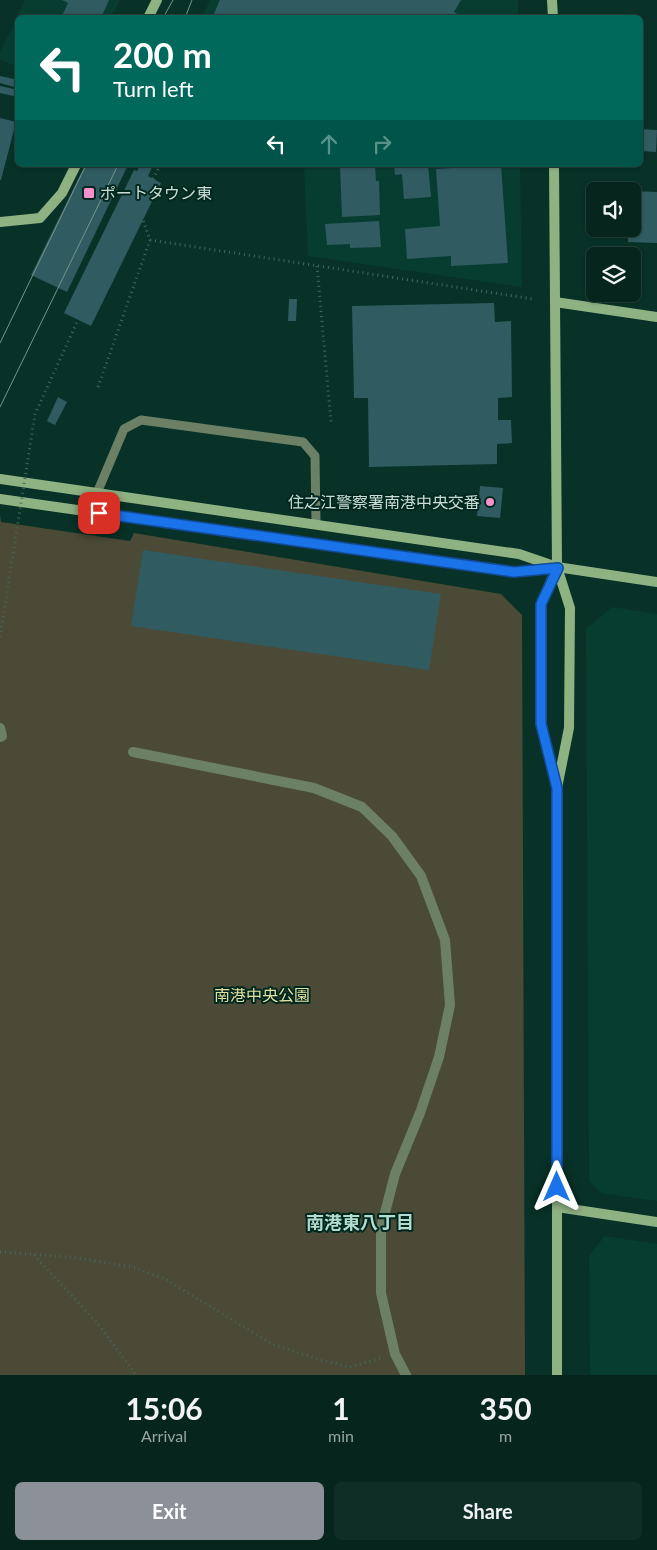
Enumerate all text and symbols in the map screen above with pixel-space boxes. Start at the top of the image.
text: 200 m [113,33,212,75]
icon: left [30,35,95,100]
text: Turn left [113,75,194,102]
icon: left [262,130,290,158]
icon: ahead [315,130,343,158]
icon: right [368,130,396,158]
map controls [586,182,641,302]
button: sound [586,182,641,237]
place label: ポートタウン東 [100,183,212,202]
marker: ポートタウン東 [82,186,96,200]
button: layers [586,247,641,302]
pin [78,492,120,534]
place label: 住之江警察署南港中央交番 [288,492,480,511]
marker: 住之江警察署南港中央交番 [484,496,496,508]
icon: arrive [85,499,113,527]
park label: 南港中央公園 [214,985,310,1004]
position arrow [530,1160,582,1212]
district label: 南港東八丁目 [306,1211,414,1233]
text: 15:06 [125,1390,203,1426]
text: 1 [332,1390,350,1426]
text: 350 [479,1390,532,1426]
text: Arrival [141,1426,187,1445]
text: min [328,1426,354,1445]
text: m [499,1426,512,1445]
button: Exit [15,1482,324,1540]
button: Share [334,1482,642,1540]

